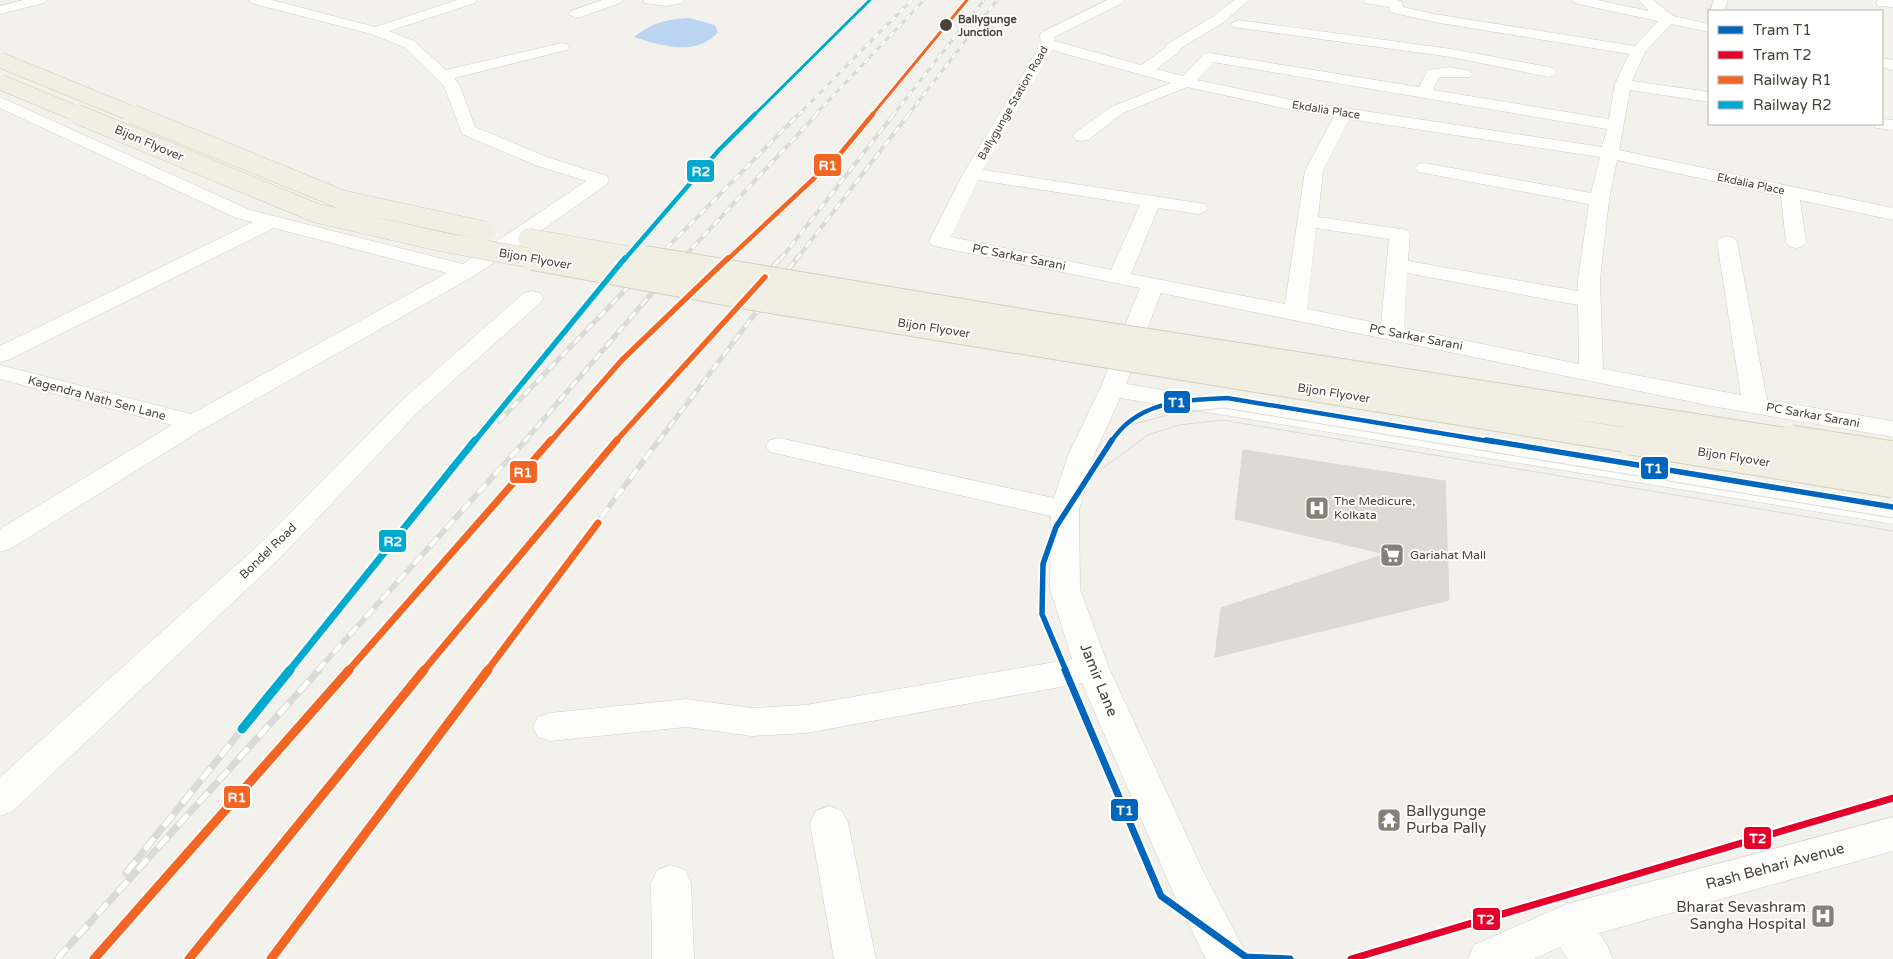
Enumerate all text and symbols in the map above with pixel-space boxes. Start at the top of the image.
legend [1708,10,1883,125]
place label: Ballygunge Junction [957,13,1017,39]
marker: Ballygunge Junction [938,17,954,33]
text: Tram T1 [1753,21,1812,39]
street label: Ballygunge Station Road [975,44,1051,162]
text: Tram T2 [1753,46,1812,64]
text: Railway R1 [1753,71,1832,89]
text: Railway R2 [1753,96,1832,114]
street label: Ekdalia Place [1291,98,1361,122]
street label: Bijon Flyover [112,122,186,164]
line badge: R1 [813,153,842,177]
text: R1 [819,157,837,174]
line badge: R2 [686,159,715,183]
text: R2 [692,163,711,180]
street label: Ekdalia Place [1716,170,1786,198]
street label: PC Sarkar Sarani [971,241,1067,273]
street label: Bijon Flyover [498,246,573,272]
street label: Bijon Flyover [897,315,972,341]
street label: PC Sarkar Sarani [1368,321,1464,353]
street label: Kagendra Nath Sen Lane [27,373,168,423]
street label: Bijon Flyover [1297,380,1372,406]
line badge: T1 [1163,390,1191,414]
text: T1 [1167,394,1186,411]
street label: PC Sarkar Sarani [1765,400,1861,430]
street label: Bijon Flyover [1697,444,1772,470]
line badge: T1 [1640,456,1669,480]
line badge: R1 [509,460,538,484]
text: T1 [1644,460,1663,477]
text: R1 [514,464,532,481]
place label: The Medicure, Kolkata [1334,494,1415,522]
hospital icon: The Medicure, Kolkata [1304,495,1330,521]
street label: Bondel Road [237,520,299,582]
line badge: R2 [378,529,407,553]
text: R2 [384,533,403,550]
supermarket icon: Gariahat Mall [1379,542,1405,568]
place label: Gariahat Mall [1410,548,1486,562]
street label: Jamir Lane [1076,641,1122,719]
line badge: R1 [223,785,251,809]
text: R1 [228,789,246,806]
line badge: T1 [1110,798,1139,822]
text: T1 [1115,802,1134,819]
place label: Ballygunge Purba Pally [1406,802,1486,837]
temple icon: Ballygunge Purba Pally [1376,807,1402,833]
line badge: T2 [1743,826,1772,850]
text: T2 [1748,830,1767,847]
street label: Rash Behari Avenue [1704,839,1846,893]
place label: Bharat Sevashram Sangha Hospital [1676,898,1806,933]
hospital icon: Bharat Sevashram Sangha Hospital [1810,903,1836,929]
line badge: T2 [1472,907,1501,931]
text: T2 [1476,911,1495,928]

